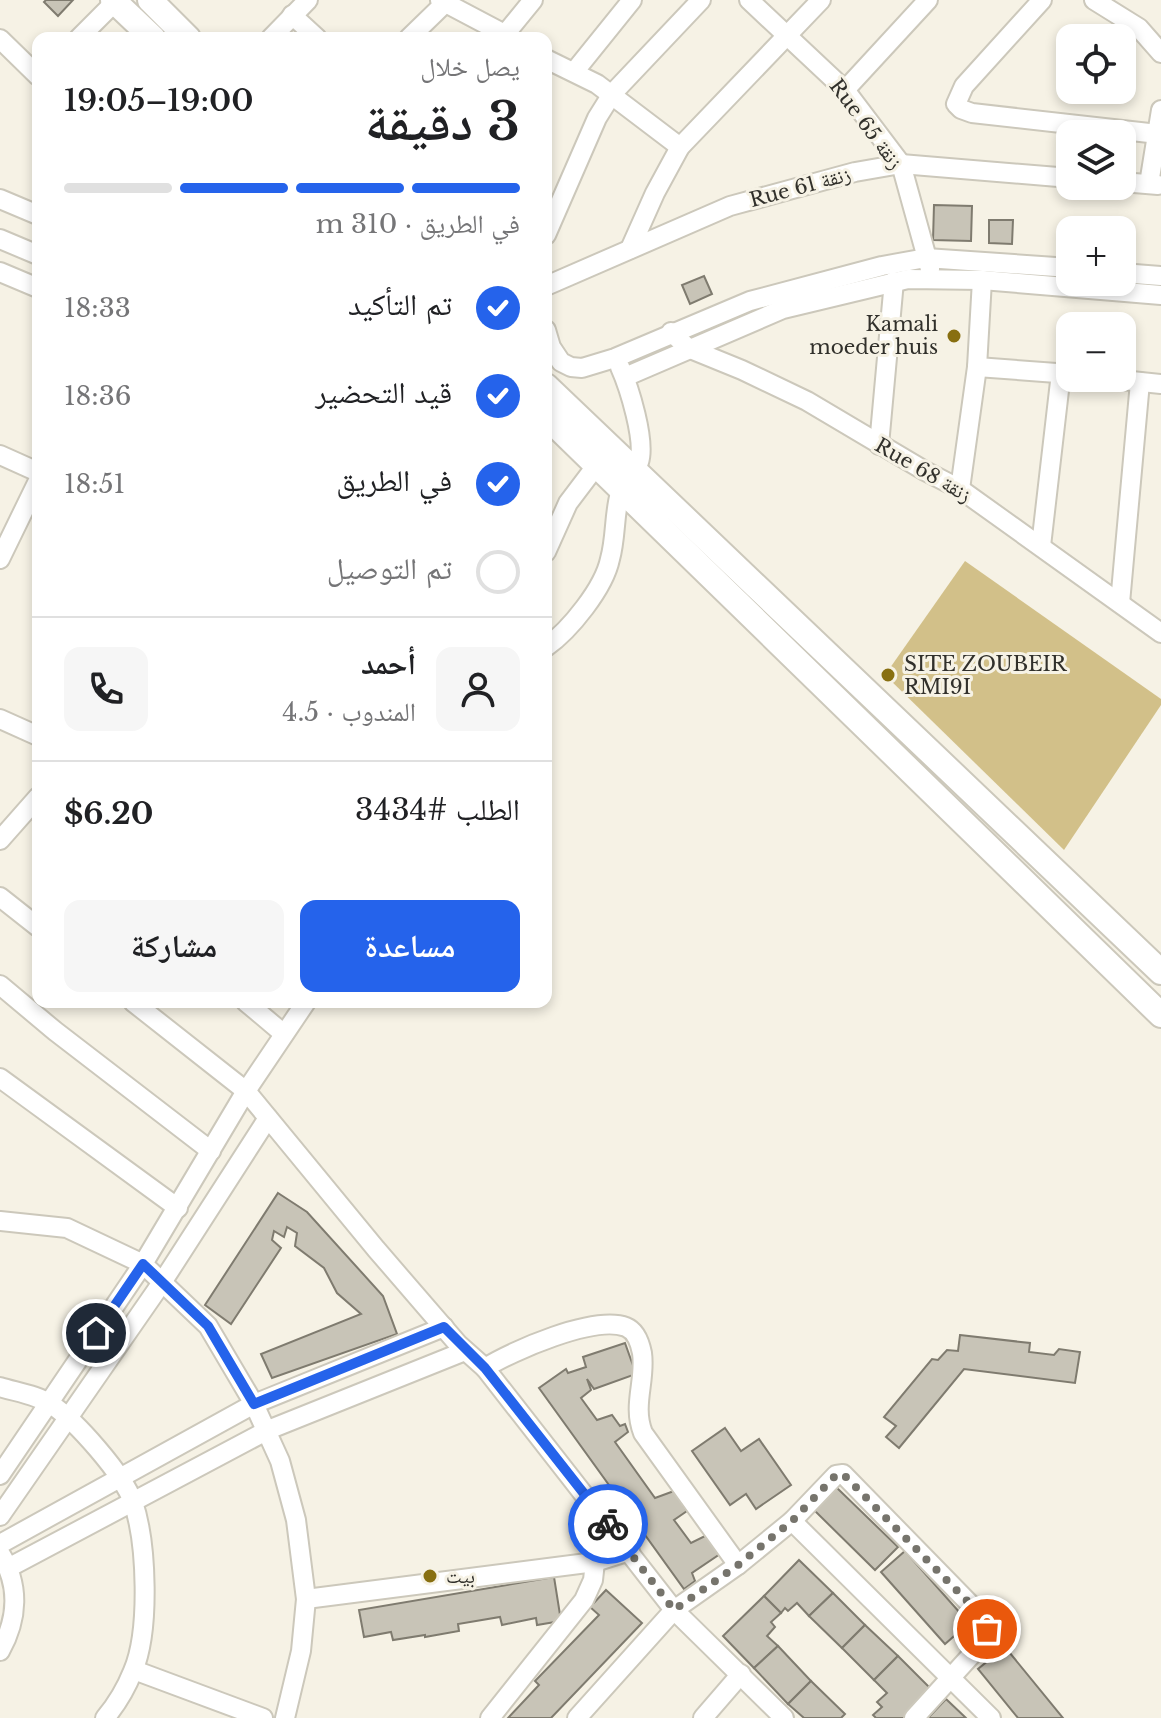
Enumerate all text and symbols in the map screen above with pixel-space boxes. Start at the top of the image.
map controls [1056,24,1136,392]
button: locate [1056,24,1136,104]
text: يصل خلال [420,51,520,83]
street label: Rue 65 زنقة [824,74,908,174]
text: 19:00–19:05 [64,82,253,119]
text: 3 دقيقة [365,90,520,154]
button: layers [1056,120,1136,200]
street label: Rue 61 زنقة [747,162,853,212]
text: في الطريق · 310 m [316,208,520,240]
button: + [1056,216,1136,296]
text: تم التأكيد [348,286,452,323]
icon: check [476,286,520,330]
text: 18:33 [64,292,131,324]
place label: Kamali moeder huis [809,312,938,359]
button: − [1056,312,1136,392]
marker: Kamali moeder huis [945,327,963,345]
text: قيد التحضير [315,374,452,411]
icon: check [476,374,520,418]
text: 18:36 [64,380,132,412]
street label: Rue 68 زنقة [871,433,975,507]
text: في الطريق [336,462,452,499]
icon: check [476,462,520,506]
text: 18:51 [64,468,125,500]
text: تم التوصيل [327,550,452,587]
text: أحمد [361,645,416,682]
button: phone [64,647,148,731]
button: person [436,647,520,731]
place label: SITE ZOUBEIR RMI9I [904,652,1068,699]
marker: SITE ZOUBEIR RMI9I [879,666,897,684]
text: المندوب · 4.5 [282,696,416,728]
text: الطلب #3434 [355,791,520,828]
text: $6.20 [64,795,154,832]
button: مشاركة [64,900,284,992]
button: مساعدة [300,900,520,992]
pin [62,1299,130,1367]
icon: home [74,1311,118,1355]
courier [568,1484,648,1564]
icon: bike [586,1502,630,1546]
place label: بيت [446,1564,475,1588]
marker: بيت [421,1567,439,1585]
pin [953,1595,1021,1663]
icon: bag [965,1607,1009,1651]

